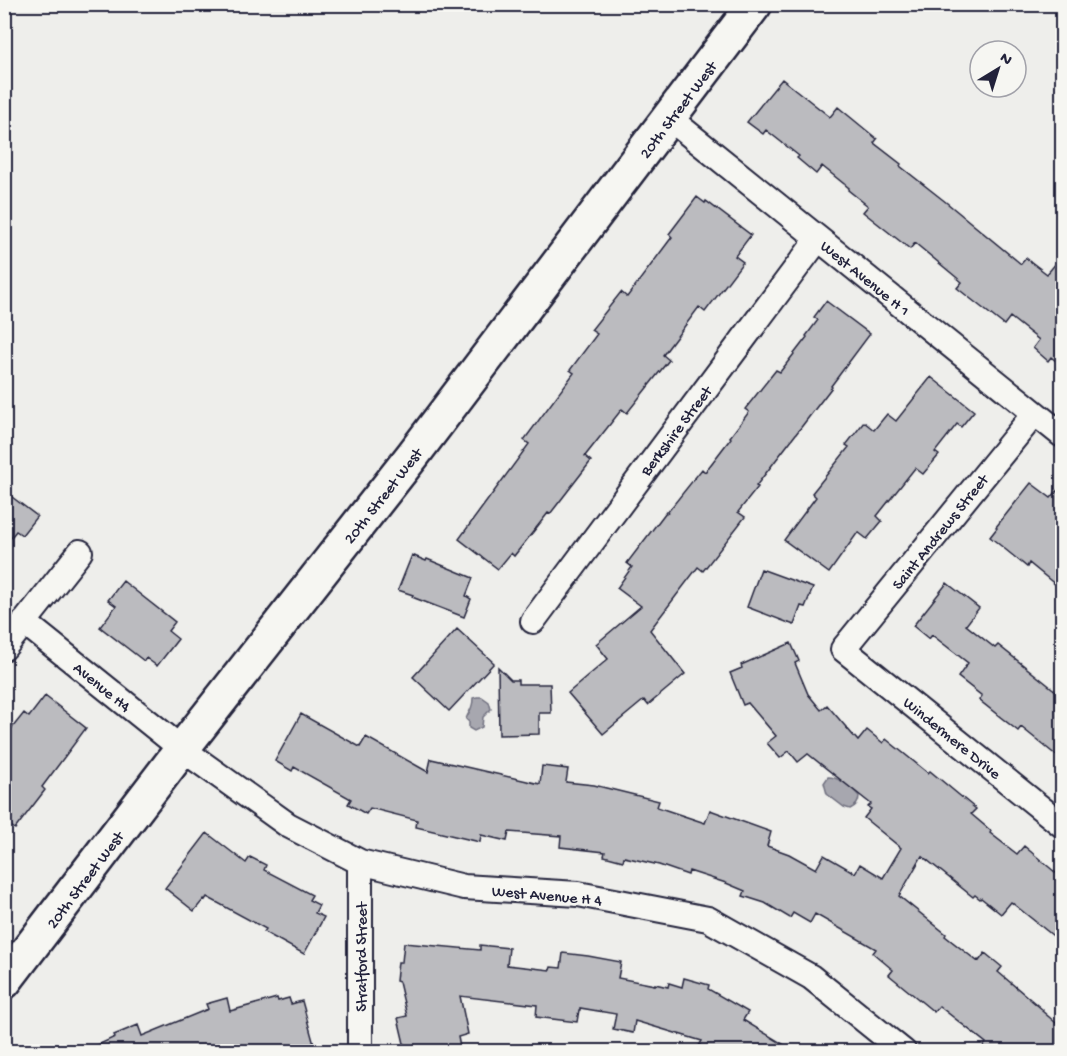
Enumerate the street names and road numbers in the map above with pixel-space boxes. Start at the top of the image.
street label: 20th Street West [637,58,723,163]
street label: West Avenue H 1 [815,238,912,322]
street label: Berkshire Street [637,382,719,482]
street label: 20th Street West [341,444,429,549]
street label: Saint Andrews Street [889,471,995,595]
street label: Avenue H4 [68,660,134,718]
street label: Windermere Drive [898,695,1004,785]
street label: 20th Street West [44,828,130,933]
street label: West Avenue H 4 [491,883,603,912]
street label: Stratford Street [354,901,373,1012]

